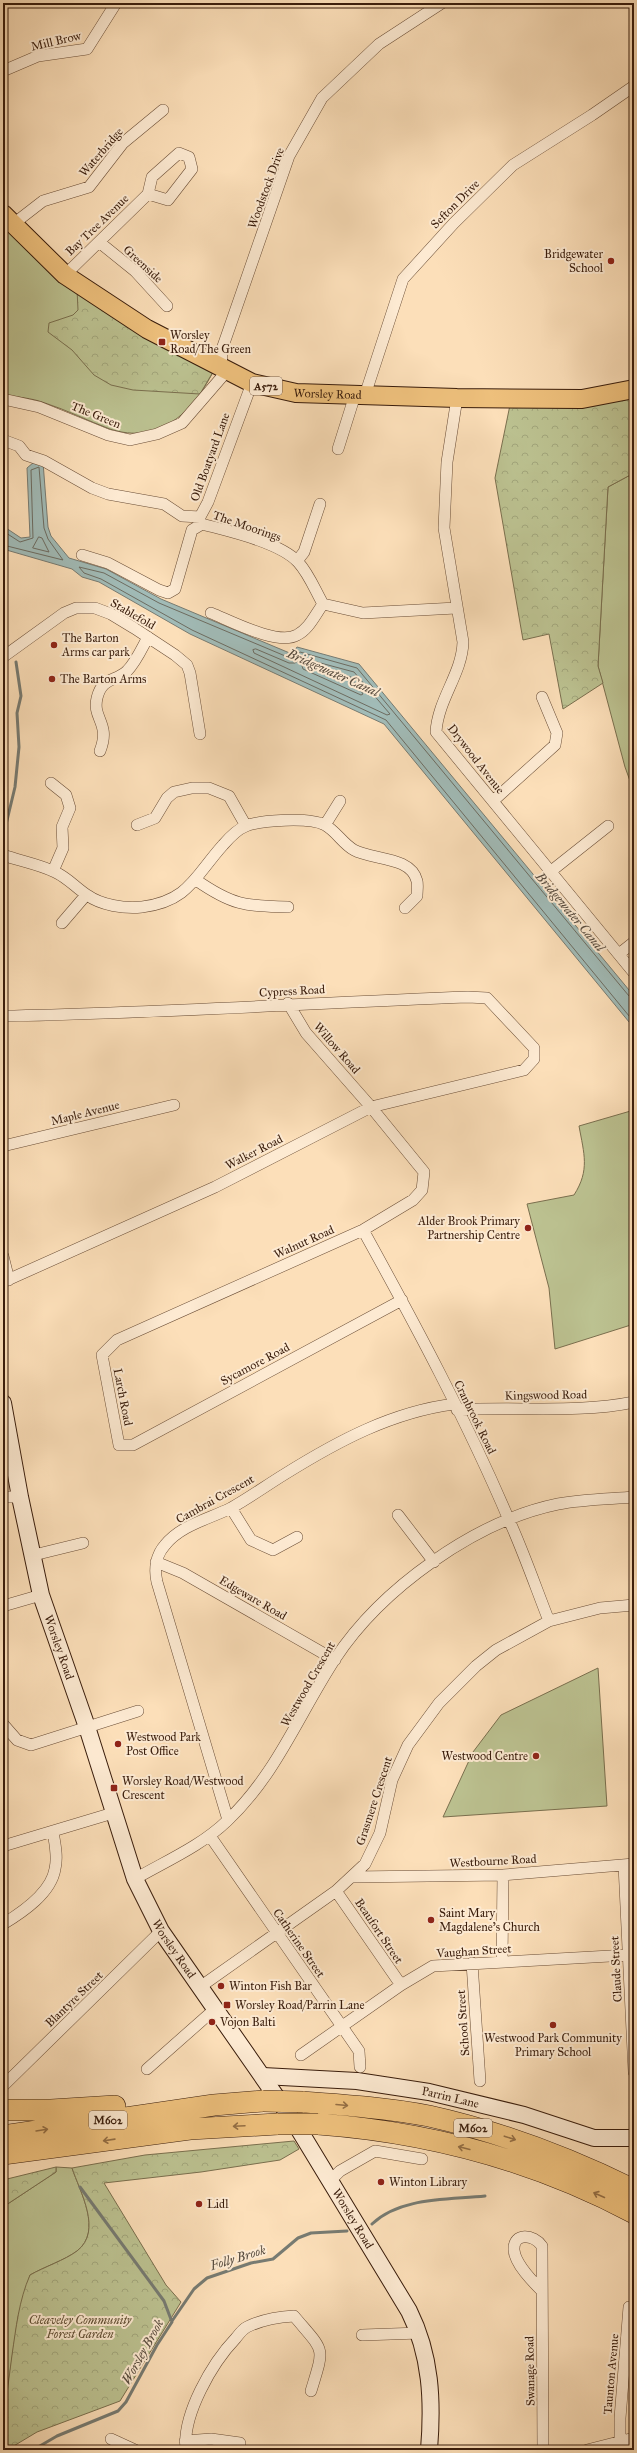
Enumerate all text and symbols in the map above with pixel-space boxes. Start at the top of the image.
street label: Mill Brow [30,28,83,54]
street label: Waterbridge [76,125,127,180]
street label: Woodstock Drive [245,146,287,230]
street label: Sefton Drive [428,177,482,231]
street label: Bay Tree Avenue [63,191,131,259]
street label: Greenside [121,242,165,286]
place label: Bridgewater School [544,247,604,275]
marker: Bridgewater School [606,256,616,266]
place label: Worsley Road/The Green [170,328,251,356]
marker: Worsley Road/The Green [157,337,167,347]
road number: A572 [250,377,282,395]
street label: Worsley Road [293,386,362,402]
street label: The Green [69,399,123,431]
street label: Old Boatyard Lane [187,411,233,503]
street label: The Moorings [211,508,283,545]
street label: Stablefold [108,596,158,632]
place label: The Barton Arms car park [61,631,130,659]
marker: The Barton Arms car park [49,640,59,650]
water label: Bridgewater Canal [284,645,383,701]
place label: The Barton Arms [60,672,146,686]
marker: The Barton Arms [47,674,57,684]
street label: Drywood Avenue [445,721,507,797]
water label: Bridgewater Canal [531,868,609,956]
street label: Cypress Road [259,982,325,1000]
street label: Willow Road [311,1020,363,1076]
street label: Maple Avenue [49,1098,121,1128]
street label: Walker Road [223,1132,285,1172]
place label: Alder Brook Primary Partnership Centre [417,1214,520,1242]
street label: Walnut Road [272,1223,336,1261]
marker: Alder Brook Primary Partnership Centre [523,1223,533,1233]
street label: Sycamore Road [218,1340,292,1388]
street label: Larch Road [111,1367,135,1427]
street label: Cranbrook Road [451,1378,499,1456]
street label: Kingswood Road [505,1387,587,1404]
street label: Cambrai Crescent [173,1471,257,1526]
street label: Edgeware Road [216,1573,289,1624]
street label: Worsley Road [41,1613,77,1682]
street label: Westwood Crescent [278,1638,338,1729]
place label: Westwood Park Post Office [126,1730,201,1758]
marker: Westwood Park Post Office [113,1739,123,1749]
place label: Westwood Centre [442,1749,528,1763]
marker: Westwood Centre [531,1751,541,1761]
street label: Grasmere Crescent [353,1754,395,1847]
place label: Worsley Road/Westwood Crescent [122,1774,244,1802]
marker: Worsley Road/Westwood Crescent [109,1783,119,1793]
street label: Westbourne Road [449,1852,537,1870]
street label: Beaufort Street [352,1896,406,1967]
street label: Catherine Street [270,1906,328,1981]
place label: Saint Mary Magdalene's Church [439,1906,540,1935]
marker: Saint Mary Magdalene's Church [426,1915,436,1925]
street label: Worsley Road [149,1917,199,1981]
street label: Claude Street [607,1935,625,2002]
street label: Vaughan Street [435,1941,513,1962]
street label: Blantyre Street [42,1968,106,2030]
place label: Winton Fish Bar [229,1979,312,1993]
marker: Winton Fish Bar [216,1981,226,1991]
street label: School Street [454,1989,472,2057]
place label: Worsley Road/Parrin Lane [235,1998,365,2012]
marker: Worsley Road/Parrin Lane [222,2000,232,2010]
place label: Vojon Balti [219,2015,276,2029]
marker: Vojon Balti [207,2017,217,2027]
marker: Westwood Park Community Primary School [548,2020,558,2030]
place label: Westwood Park Community Primary School [484,2031,622,2059]
street label: Parrin Lane [421,2084,481,2111]
one-way arrow [335,2101,348,2108]
road number: M602 [89,2111,127,2129]
road number: M602 [454,2119,492,2137]
one-way arrow [233,2122,246,2130]
one-way arrow [35,2126,48,2134]
one-way arrow [504,2135,516,2143]
one-way arrow [103,2136,116,2144]
one-way arrow [457,2144,470,2151]
place label: Winton Library [389,2175,468,2189]
marker: Winton Library [376,2177,386,2187]
street label: Worsley Road [329,2186,377,2251]
one-way arrow [594,2191,606,2198]
place label: Lidl [207,2197,229,2211]
marker: Lidl [194,2199,204,2209]
water label: Folly Brook [207,2242,268,2274]
park label: Cleaveley Community Forest Garden [29,2313,132,2341]
water label: Worsley Brook [119,2317,168,2387]
street label: Taunton Avenue [601,2333,621,2415]
street label: Swanage Road [522,2336,539,2406]

